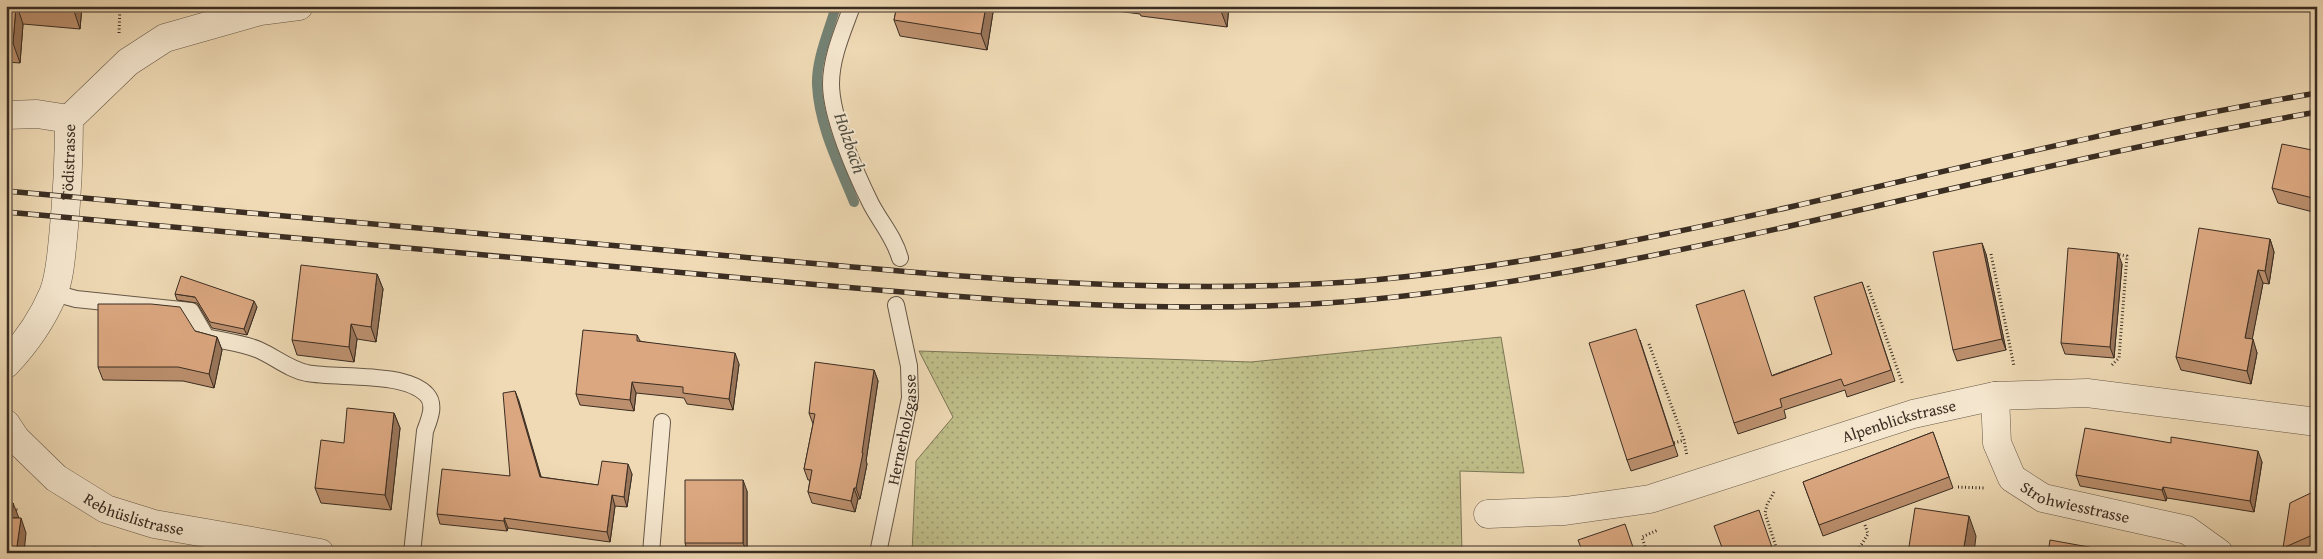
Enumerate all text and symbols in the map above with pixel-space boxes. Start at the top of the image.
water label: Holzbach [827,108,873,177]
street label: Tödistrasse [54,124,81,201]
street label: Hernerholzgasse [880,374,923,487]
street label: Alpenblickstrasse [1839,393,1958,448]
street label: Strohwiesstrasse [2016,475,2132,529]
street label: Rebhüslistrasse [79,486,186,541]

